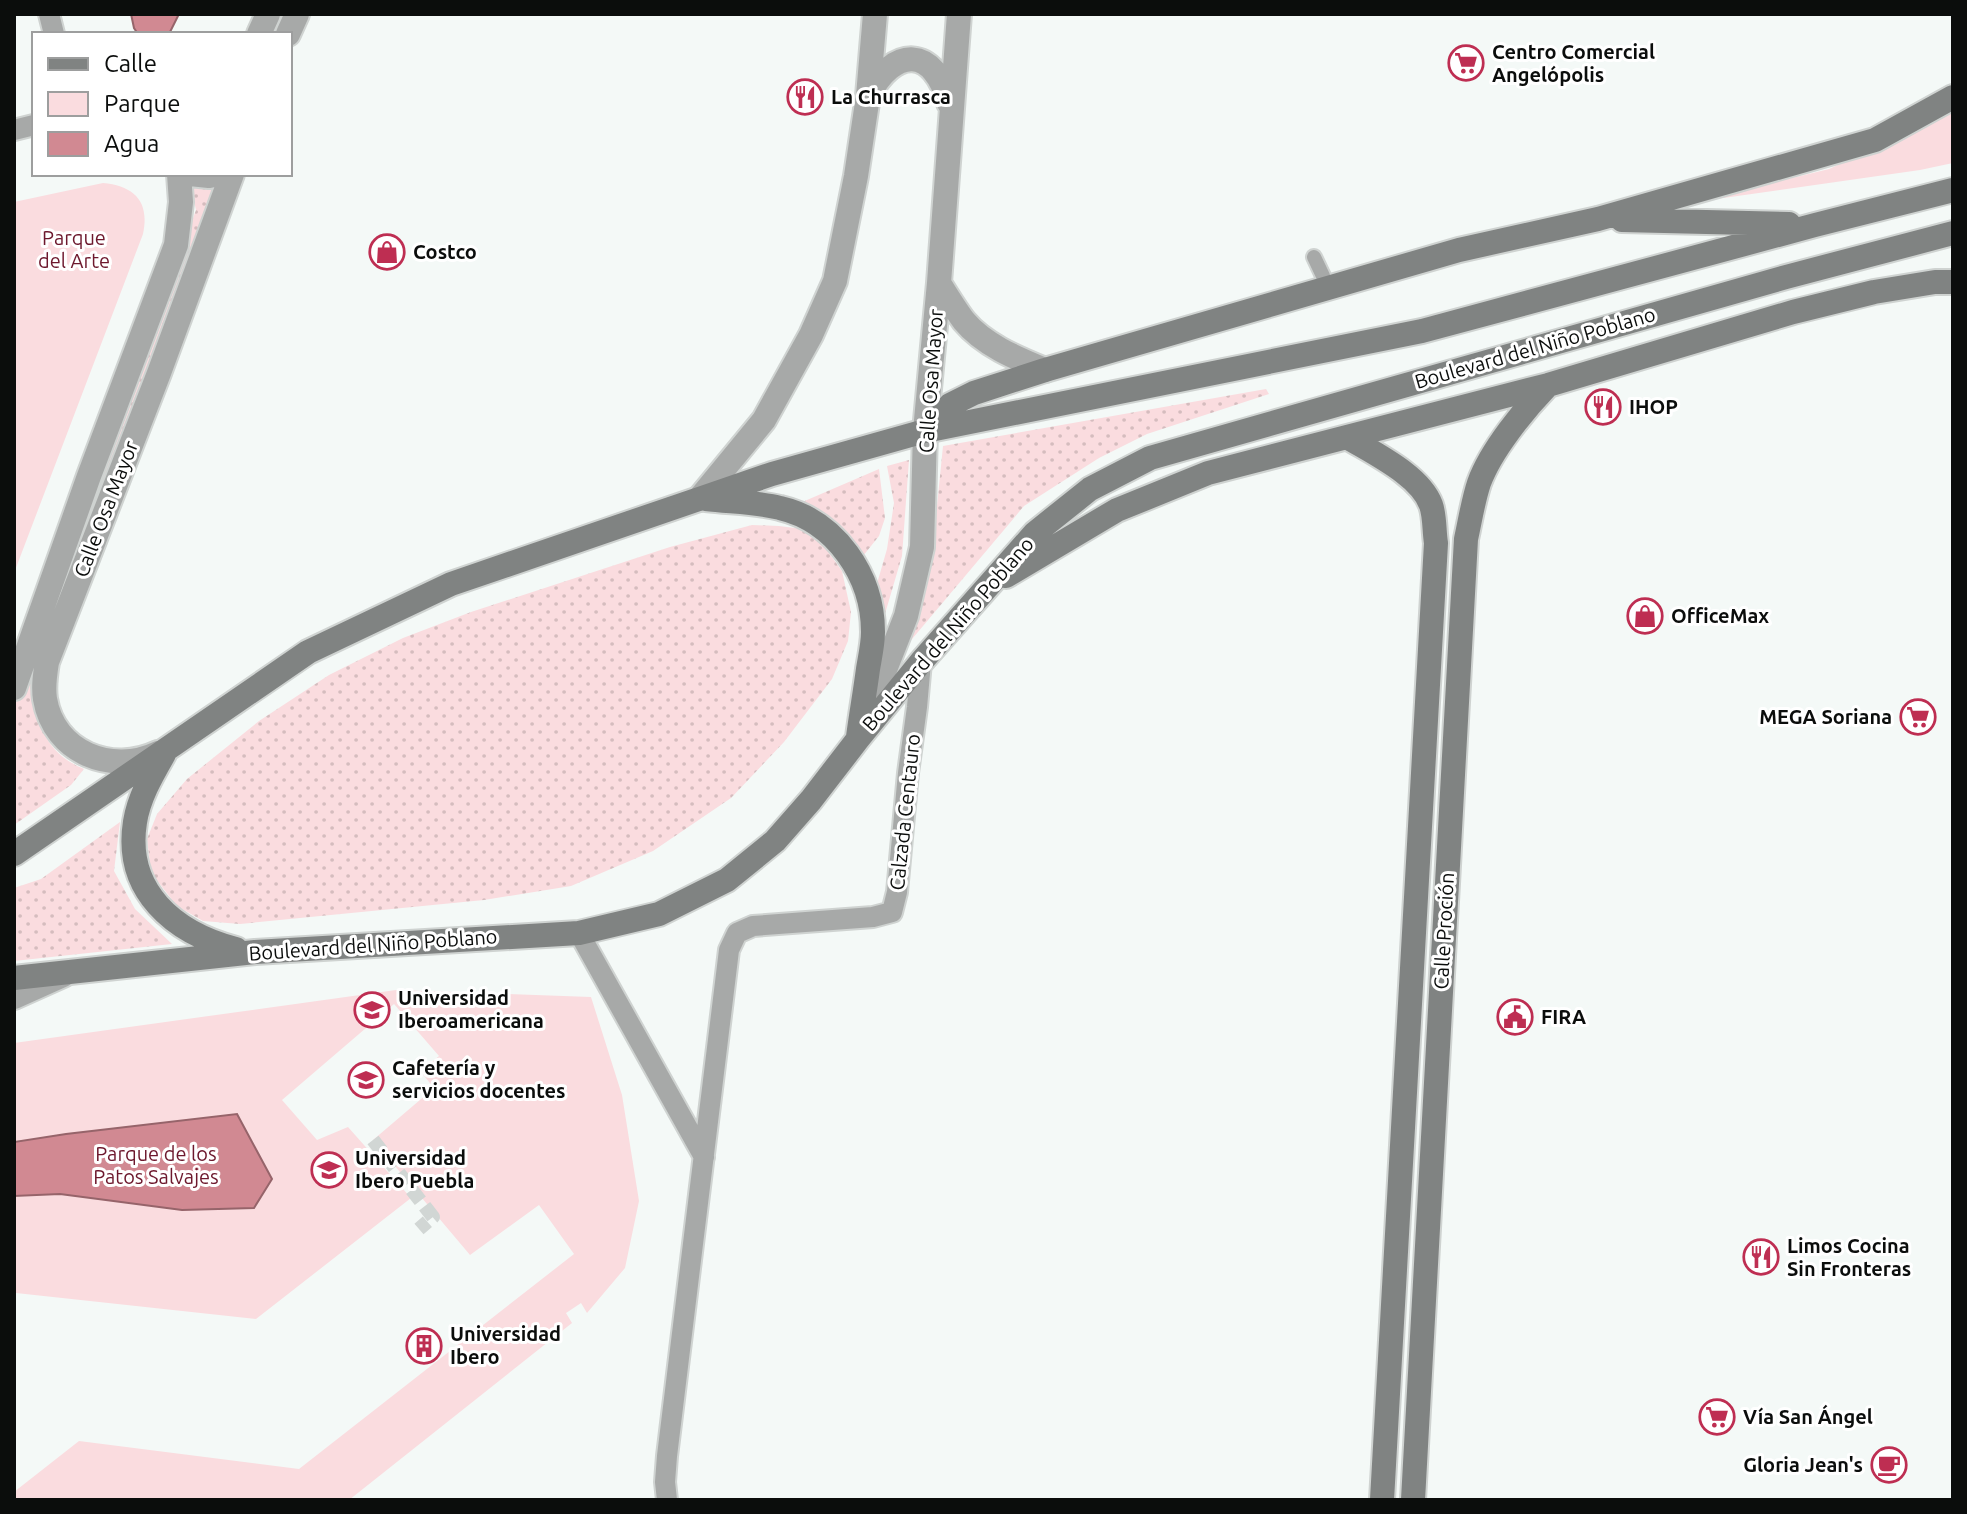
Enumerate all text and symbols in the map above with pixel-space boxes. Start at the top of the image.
legend [32,32,292,176]
place label: Centro Comercial Angelópolis [1492,40,1655,86]
supermarket icon: Centro Comercial Angelópolis [1447,44,1485,82]
text: Calle [104,50,157,77]
restaurant icon: La Churrasca [786,78,824,116]
place label: La Churrasca [831,85,951,108]
text: Parque [104,90,181,117]
text: Agua [104,130,159,157]
park label: Parque del Arte [38,226,110,272]
shop icon: Costco [368,233,406,271]
place label: Costco [413,240,477,263]
street label: Boulevard del Niño Poblano [1412,302,1658,393]
street label: Calle Osa Mayor [914,308,947,454]
restaurant icon: IHOP [1584,388,1622,426]
place label: IHOP [1629,395,1678,418]
street label: Calle Osa Mayor [69,437,142,580]
street label: Boulevard del Niño Poblano [857,532,1038,735]
shop icon: OfficeMax [1626,597,1664,635]
place label: OfficeMax [1671,604,1769,627]
supermarket icon: MEGA Soriana [1899,698,1937,736]
place label: MEGA Soriana [1759,705,1892,728]
street label: Calzada Centauro [885,733,924,891]
street label: Calle Proción [1429,872,1458,990]
street label: Boulevard del Niño Poblano [248,924,498,965]
place label: Universidad Iberoamericana [398,986,544,1032]
school or university icon: Universidad Iberoamericana [353,991,391,1029]
public building icon: FIRA [1496,998,1534,1036]
place label: FIRA [1541,1005,1586,1028]
place label: Cafetería y servicios docentes [392,1056,566,1102]
school or university icon: Cafetería y servicios docentes [347,1061,385,1099]
park label: Parque de los Patos Salvajes [93,1142,219,1188]
place label: Universidad Ibero Puebla [355,1146,474,1192]
school or university icon: Universidad Ibero Puebla [310,1151,348,1189]
place label: Limos Cocina Sin Fronteras [1787,1234,1911,1280]
restaurant icon: Limos Cocina Sin Fronteras [1742,1238,1780,1276]
place label: Universidad Ibero [450,1322,561,1368]
building icon: Universidad Ibero [405,1327,443,1365]
supermarket icon: Vía San Ángel [1698,1398,1736,1436]
place label: Vía San Ángel [1743,1404,1873,1428]
cafe icon: Gloria Jean's [1870,1446,1908,1484]
place label: Gloria Jean's [1743,1453,1863,1476]

